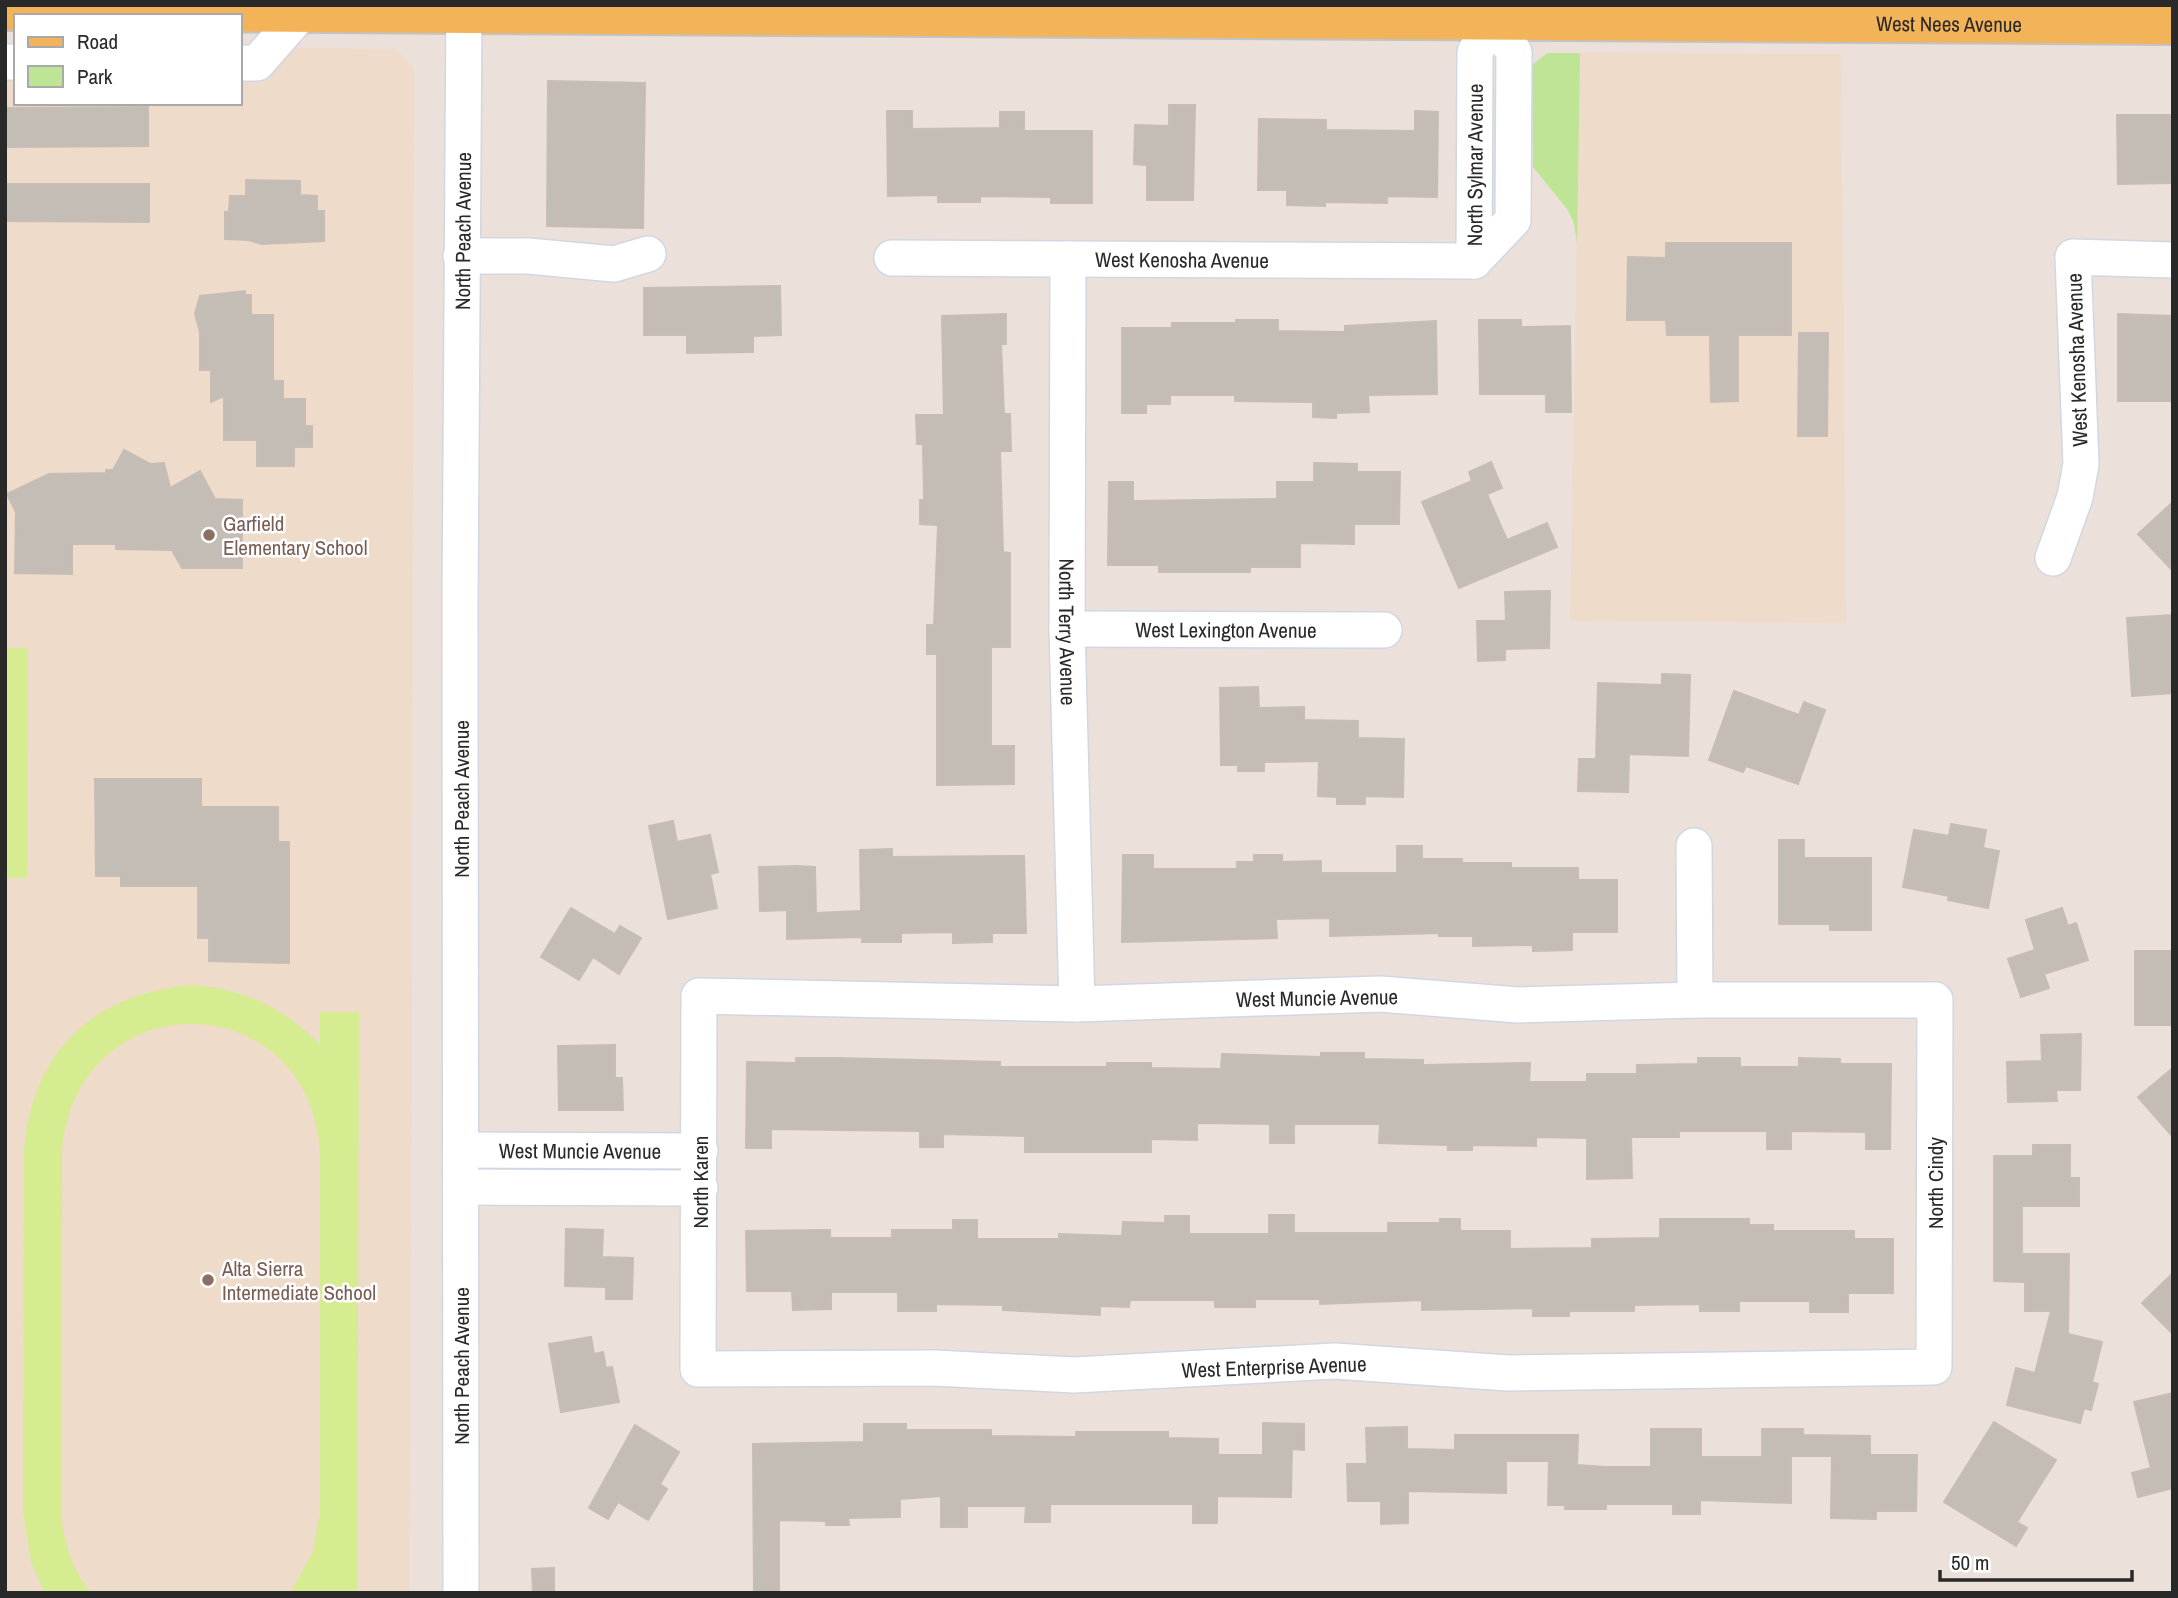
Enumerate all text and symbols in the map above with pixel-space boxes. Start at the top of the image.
street label: West Nees Avenue [1876,9,2022,39]
legend [14,14,242,105]
text: Road [77,27,118,56]
text: Park [77,62,113,91]
street label: North Sylmar Avenue [1460,84,1489,246]
street label: North Peach Avenue [447,152,478,310]
street label: West Kenosha Avenue [1095,245,1269,274]
street label: West Kenosha Avenue [2059,273,2095,447]
place label: Garfield Elementary School [223,509,368,562]
marker: Garfield Elementary School [201,527,217,543]
street label: North Terry Avenue [1052,559,1084,706]
street label: West Lexington Avenue [1135,615,1317,644]
street label: North Peach Avenue [447,720,476,878]
street label: West Muncie Avenue [1236,982,1398,1014]
street label: West Muncie Avenue [499,1136,661,1165]
street label: North Karen [686,1136,715,1228]
street label: North Cindy [1921,1137,1950,1229]
place label: Alta Sierra Intermediate School [221,1254,376,1307]
marker: Alta Sierra Intermediate School [200,1272,216,1288]
street label: North Peach Avenue [447,1287,476,1445]
street label: West Enterprise Avenue [1181,1349,1367,1385]
scale bar [1940,1538,2132,1582]
text: 50 m [1951,1548,1989,1577]

